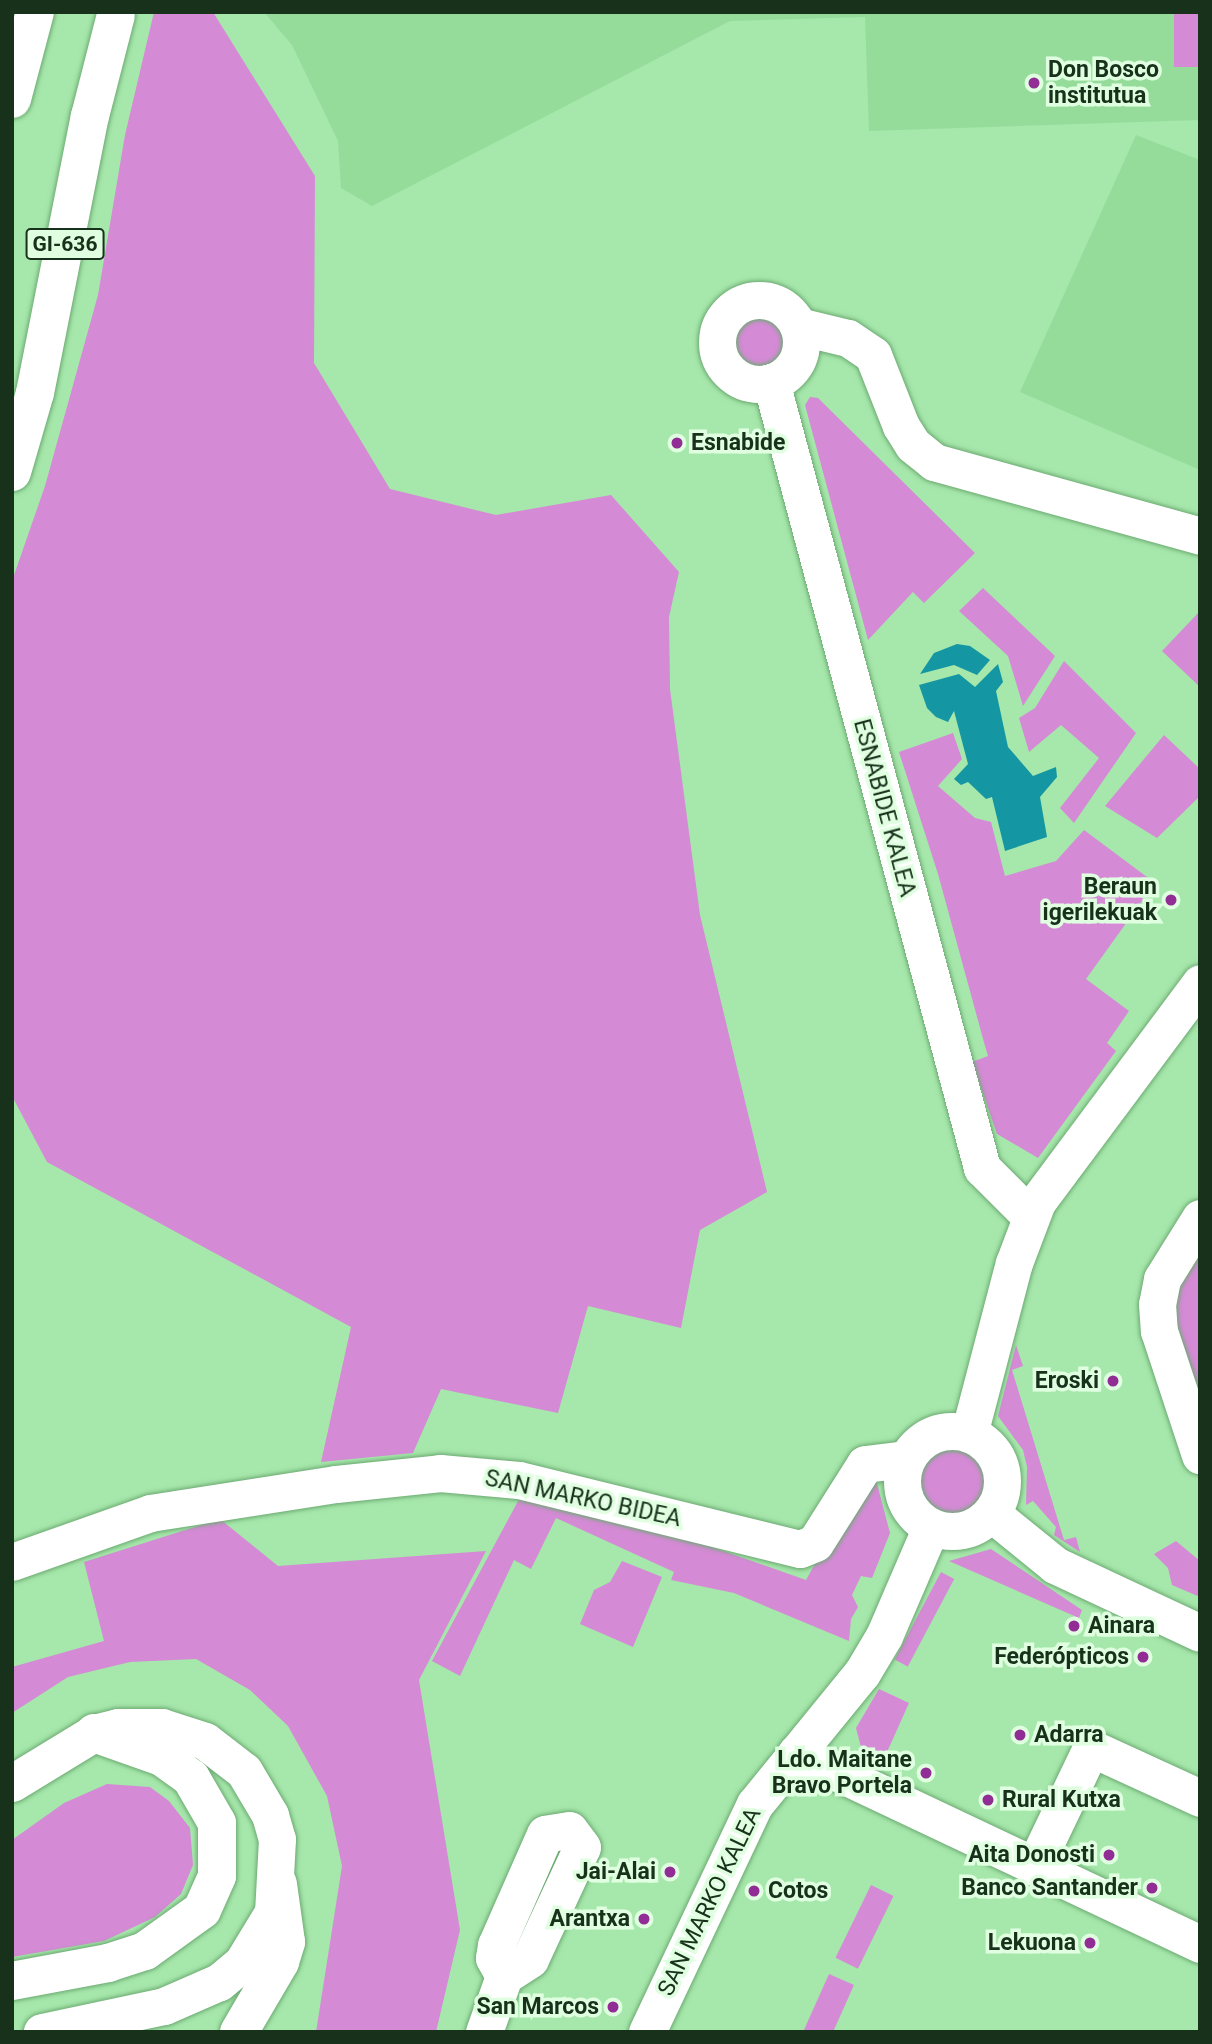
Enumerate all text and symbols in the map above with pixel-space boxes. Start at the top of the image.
place label: Don Bosco institutua [1048,56,1159,110]
marker: Don Bosco institutua [1026,75,1042,91]
road number: GI-636 [25,226,105,262]
place label: Esnabide [691,429,785,457]
marker: Esnabide [669,435,685,451]
street label: ESNABIDE KALEA [847,716,921,900]
place label: Beraun igerilekuak [1043,873,1157,927]
marker: Beraun igerilekuak [1163,892,1179,908]
place label: Eroski [1035,1367,1099,1395]
marker: Eroski [1105,1373,1121,1389]
street label: SAN MARKO BIDEA [483,1465,683,1533]
place label: Ainara [1088,1612,1155,1640]
marker: Ainara [1066,1618,1082,1634]
place label: Federópticos [994,1643,1129,1671]
marker: Federópticos [1135,1649,1151,1665]
place label: Adarra [1034,1721,1103,1749]
marker: Adarra [1012,1727,1028,1743]
place label: Ldo. Maitane Bravo Portela [772,1746,912,1800]
marker: Ldo. Maitane Bravo Portela [918,1765,934,1781]
place label: Rural Kutxa [1002,1786,1121,1814]
marker: Rural Kutxa [980,1792,996,1808]
street label: SAN MARKO KALEA [653,1803,767,2001]
place label: Aita Donosti [968,1841,1095,1869]
marker: Aita Donosti [1101,1847,1117,1863]
place label: Jai-Alai [576,1858,656,1886]
marker: Jai-Alai [662,1864,678,1880]
place label: Banco Santander [961,1874,1138,1902]
place label: Cotos [768,1877,828,1905]
marker: Banco Santander [1144,1880,1160,1896]
marker: Cotos [746,1883,762,1899]
place label: Arantxa [550,1905,630,1933]
marker: Arantxa [636,1911,652,1927]
place label: Lekuona [988,1929,1076,1957]
marker: Lekuona [1082,1935,1098,1951]
place label: San Marcos [476,1993,599,2021]
marker: San Marcos [605,1999,621,2015]

